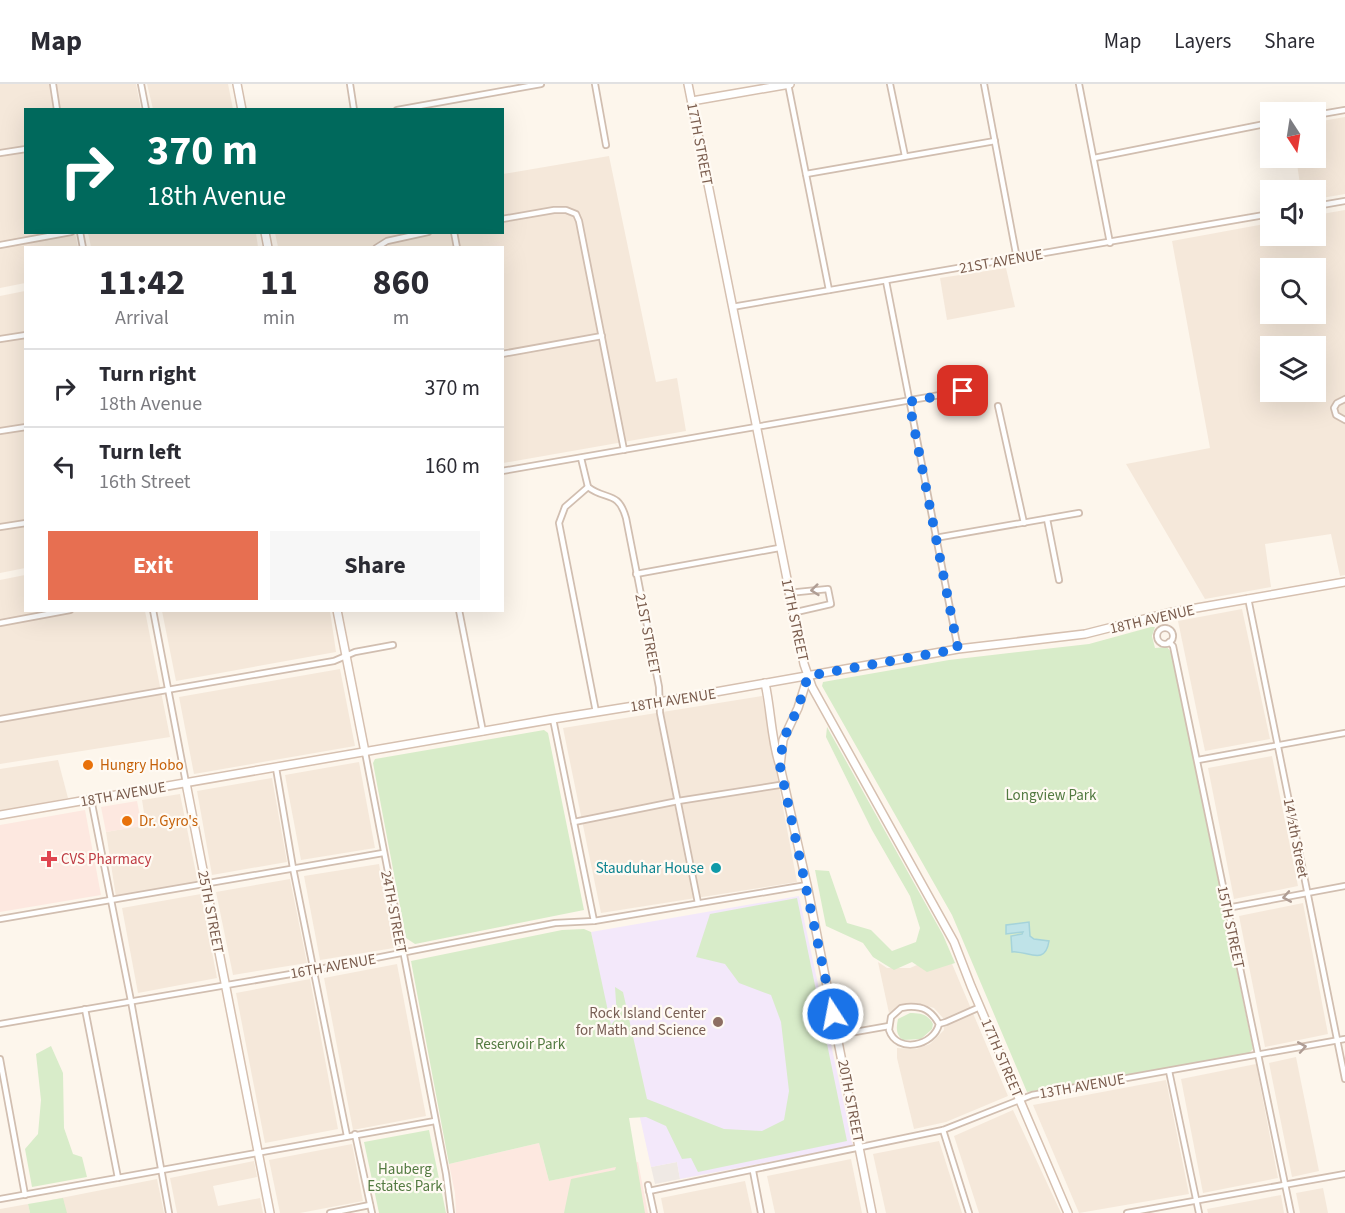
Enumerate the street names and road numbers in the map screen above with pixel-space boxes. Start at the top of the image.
street label: 17TH STREET [681,101,718,187]
street label: 21ST AVENUE [958,244,1045,279]
street label: 17TH STREET [776,577,814,663]
street label: 21ST STREET [629,592,666,676]
street label: 18TH AVENUE [1108,599,1197,639]
street label: 18TH AVENUE [629,683,718,718]
street label: 18TH AVENUE [79,777,168,812]
street label: 14½th Street [1277,796,1314,880]
street label: 25TH STREET [192,869,229,955]
street label: 24TH STREET [375,869,412,955]
street label: 15TH STREET [1212,884,1250,970]
street label: 16TH AVENUE [289,949,378,984]
street label: 17TH STREET [975,1015,1028,1101]
street label: 20TH STREET [832,1058,869,1144]
street label: 13TH AVENUE [1038,1069,1127,1104]

